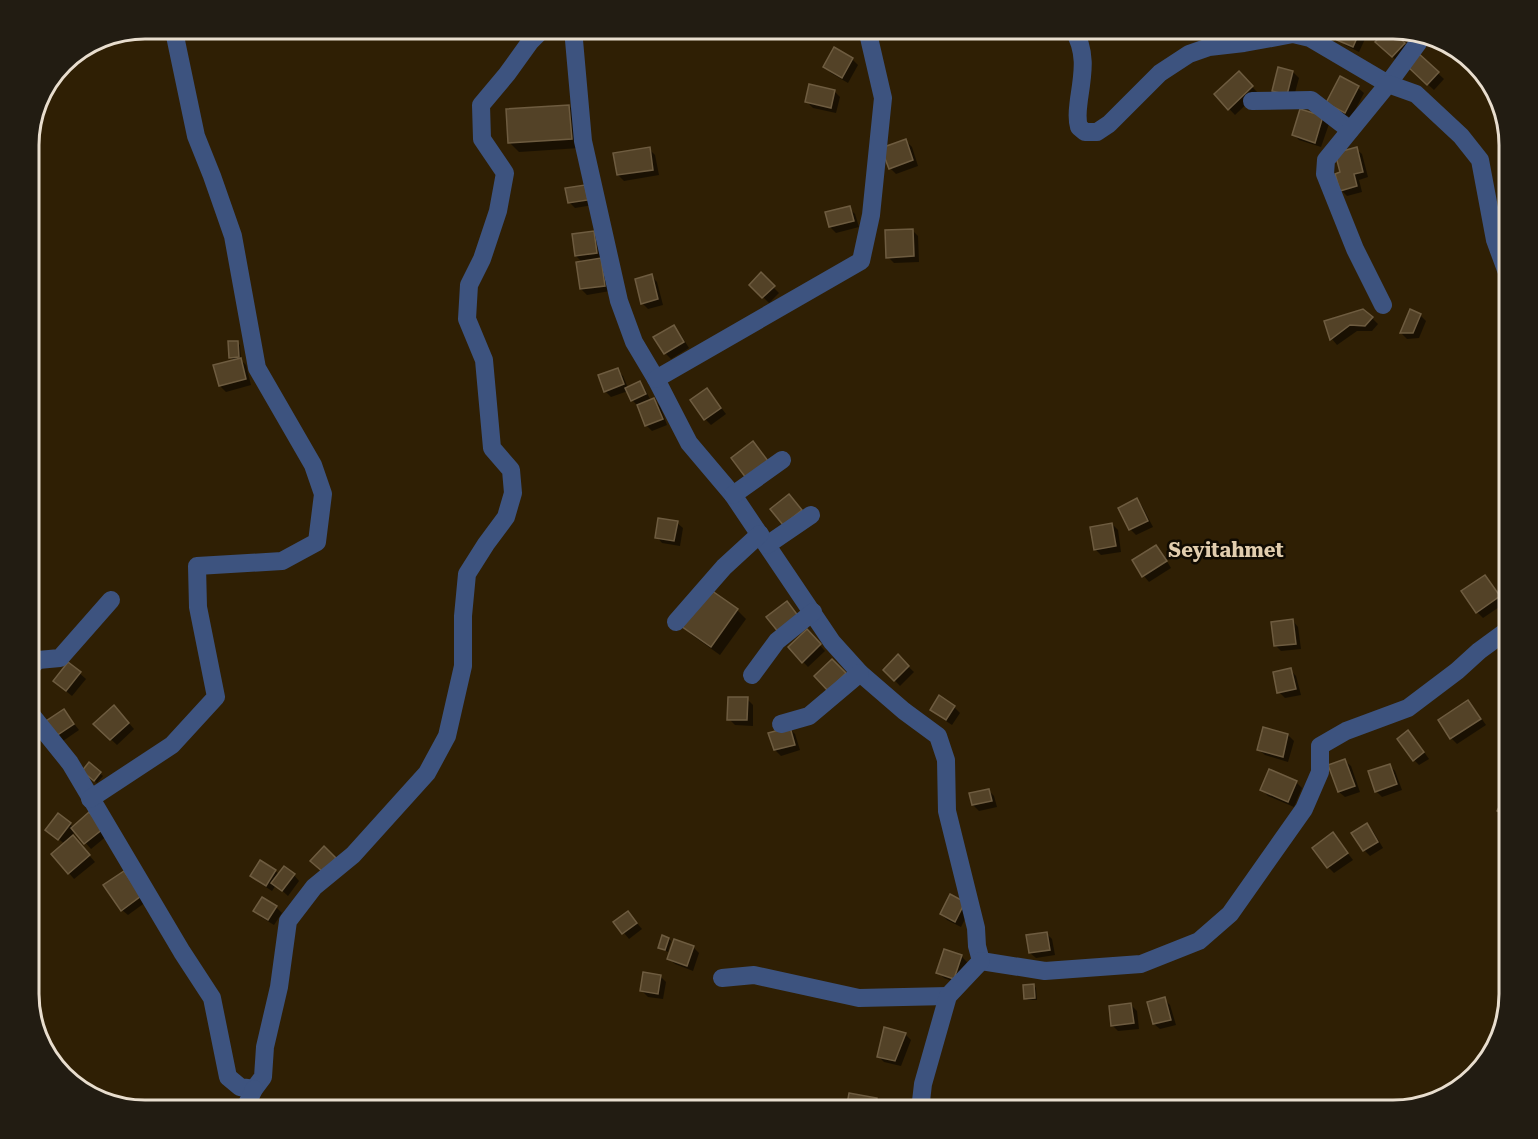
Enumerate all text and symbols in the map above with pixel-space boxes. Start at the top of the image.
district label: Seyitahmet [1168,538,1284,562]

